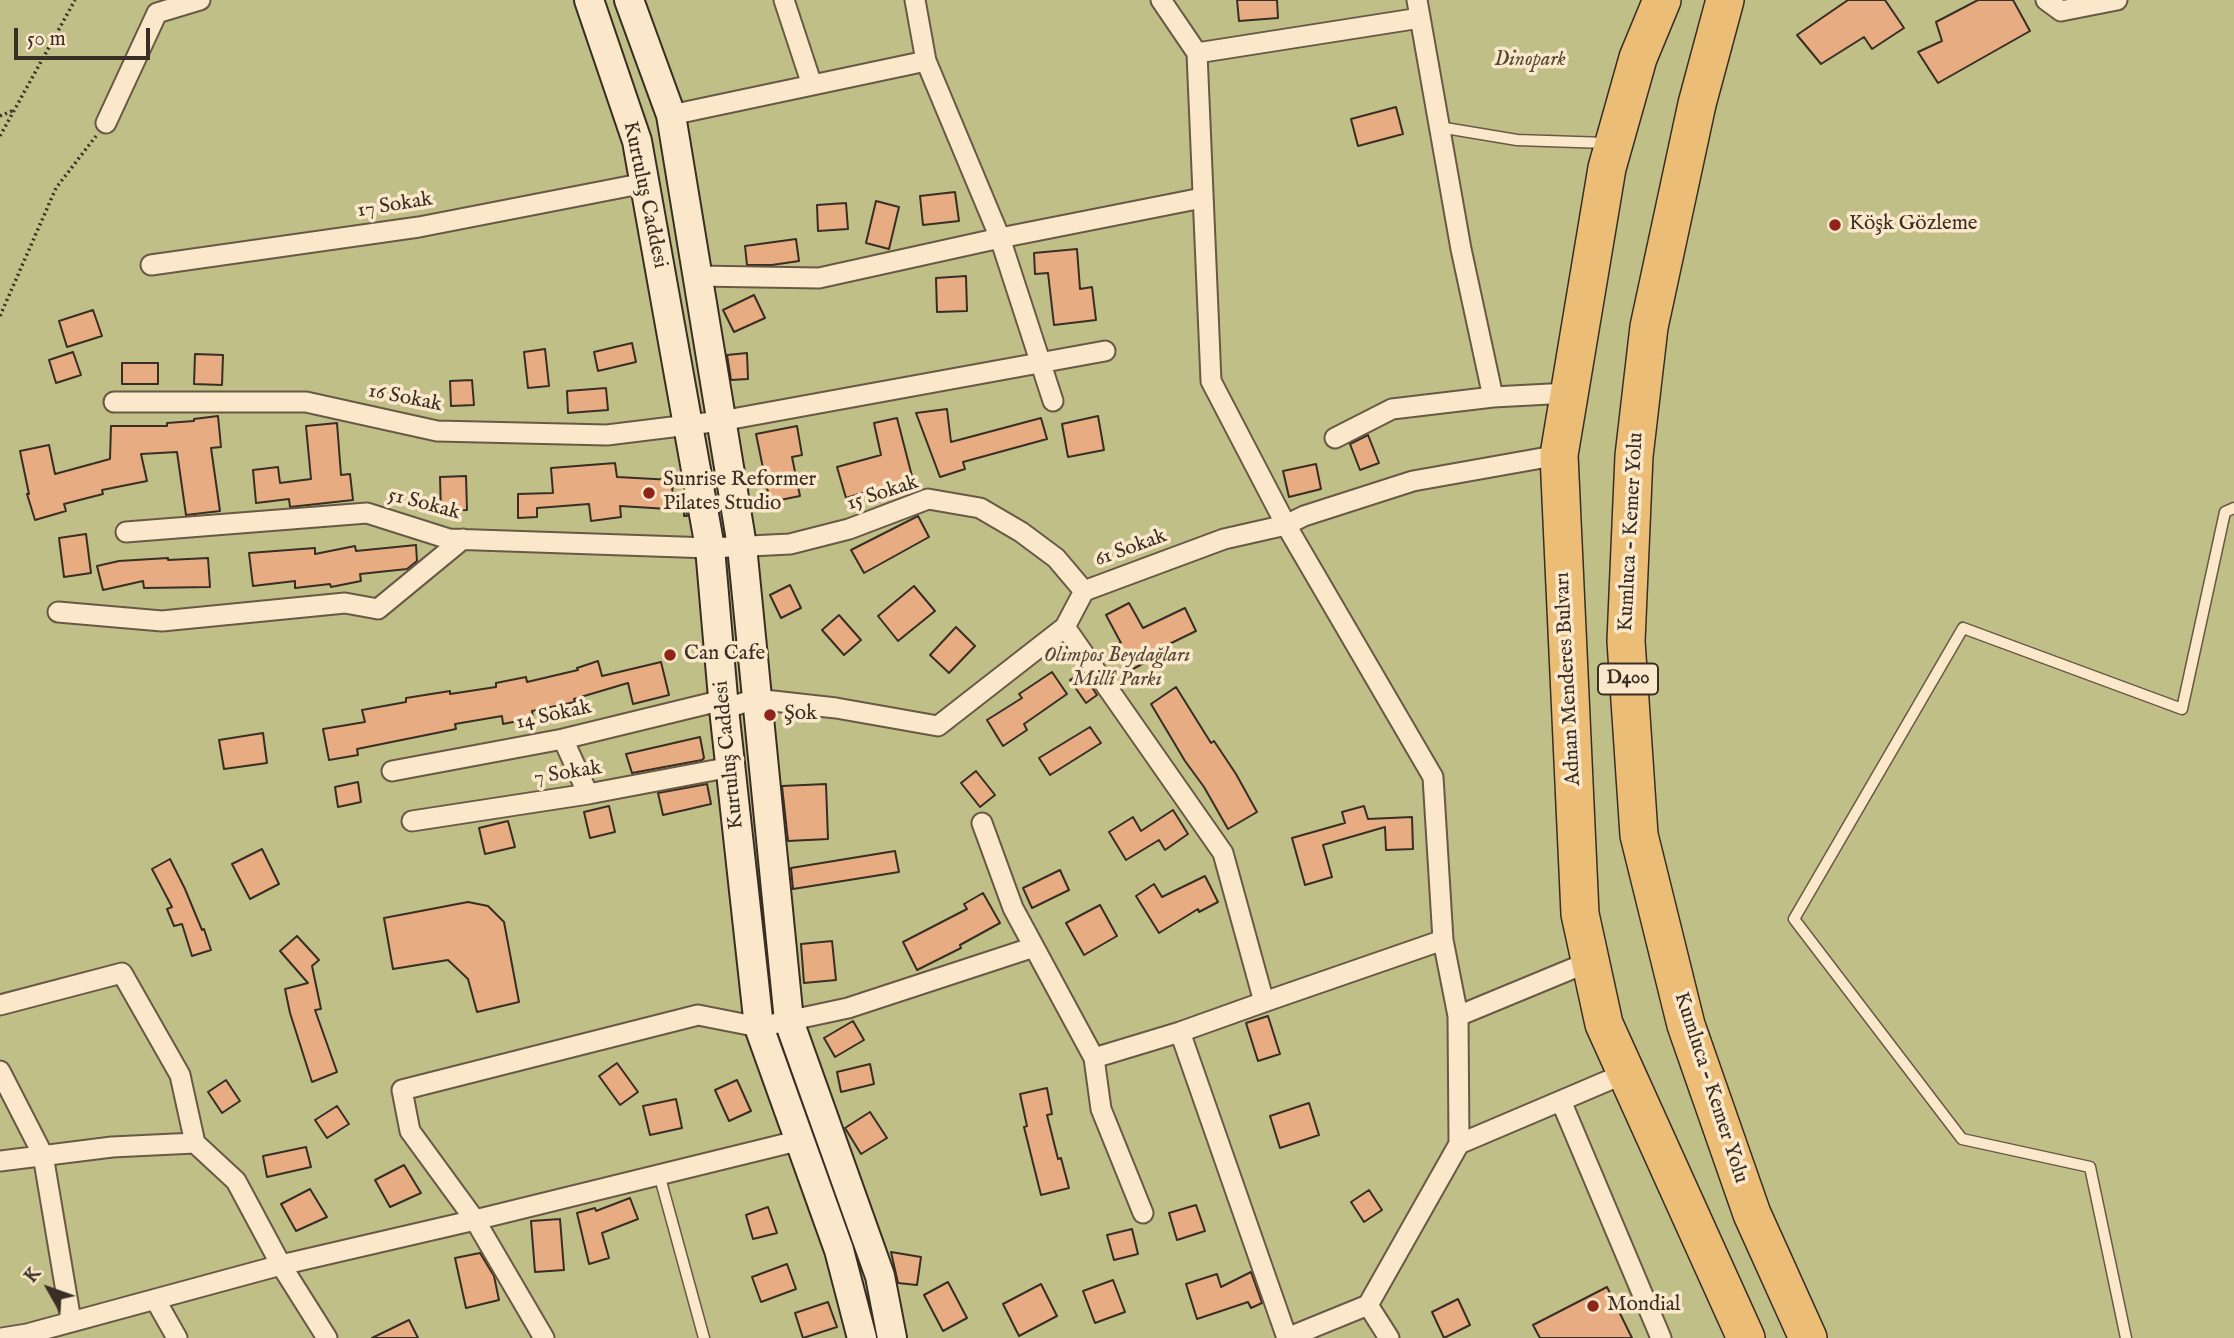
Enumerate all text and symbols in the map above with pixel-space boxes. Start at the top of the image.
scale bar [18,14,154,58]
text: 50 m [27,26,66,53]
park label: Dinopark [1494,48,1566,74]
street label: Kurtuluş Caddesi [616,119,672,271]
street label: 17 Sokak [356,188,434,224]
place label: Köşk Gözleme [1849,212,1977,238]
marker: Köşk Gözleme [1827,217,1843,233]
street label: 16 Sokak [366,379,444,419]
street label: Kumluca - Kemer Yolu [1614,432,1650,632]
place label: Sunrise Reformer Pilates Studio [663,468,816,518]
street label: 15 Sokak [844,471,922,517]
street label: 51 Sokak [385,483,463,527]
marker: Sunrise Reformer Pilates Studio [641,485,657,501]
street label: 61 Sokak [1092,524,1170,574]
street label: Adnan Menderes Bulvarı [1551,572,1587,786]
place label: Can Cafe [684,642,765,668]
park label: Olimpos Beydağları Millî Parkı [1044,644,1190,694]
marker: Can Cafe [662,647,678,663]
road number: D400 [1598,664,1658,694]
street label: Kurtuluş Caddesi [710,679,750,831]
street label: 14 Sokak [514,696,594,736]
place label: Şok [784,702,817,728]
marker: Şok [762,707,778,723]
street label: 7 Sokak [532,756,604,792]
street label: Kumluca - Kemer Yolu [1667,989,1753,1187]
north arrow [14,1254,84,1324]
text: K [19,1263,47,1288]
place label: Mondial [1607,1293,1681,1319]
marker: Mondial [1585,1298,1601,1314]

